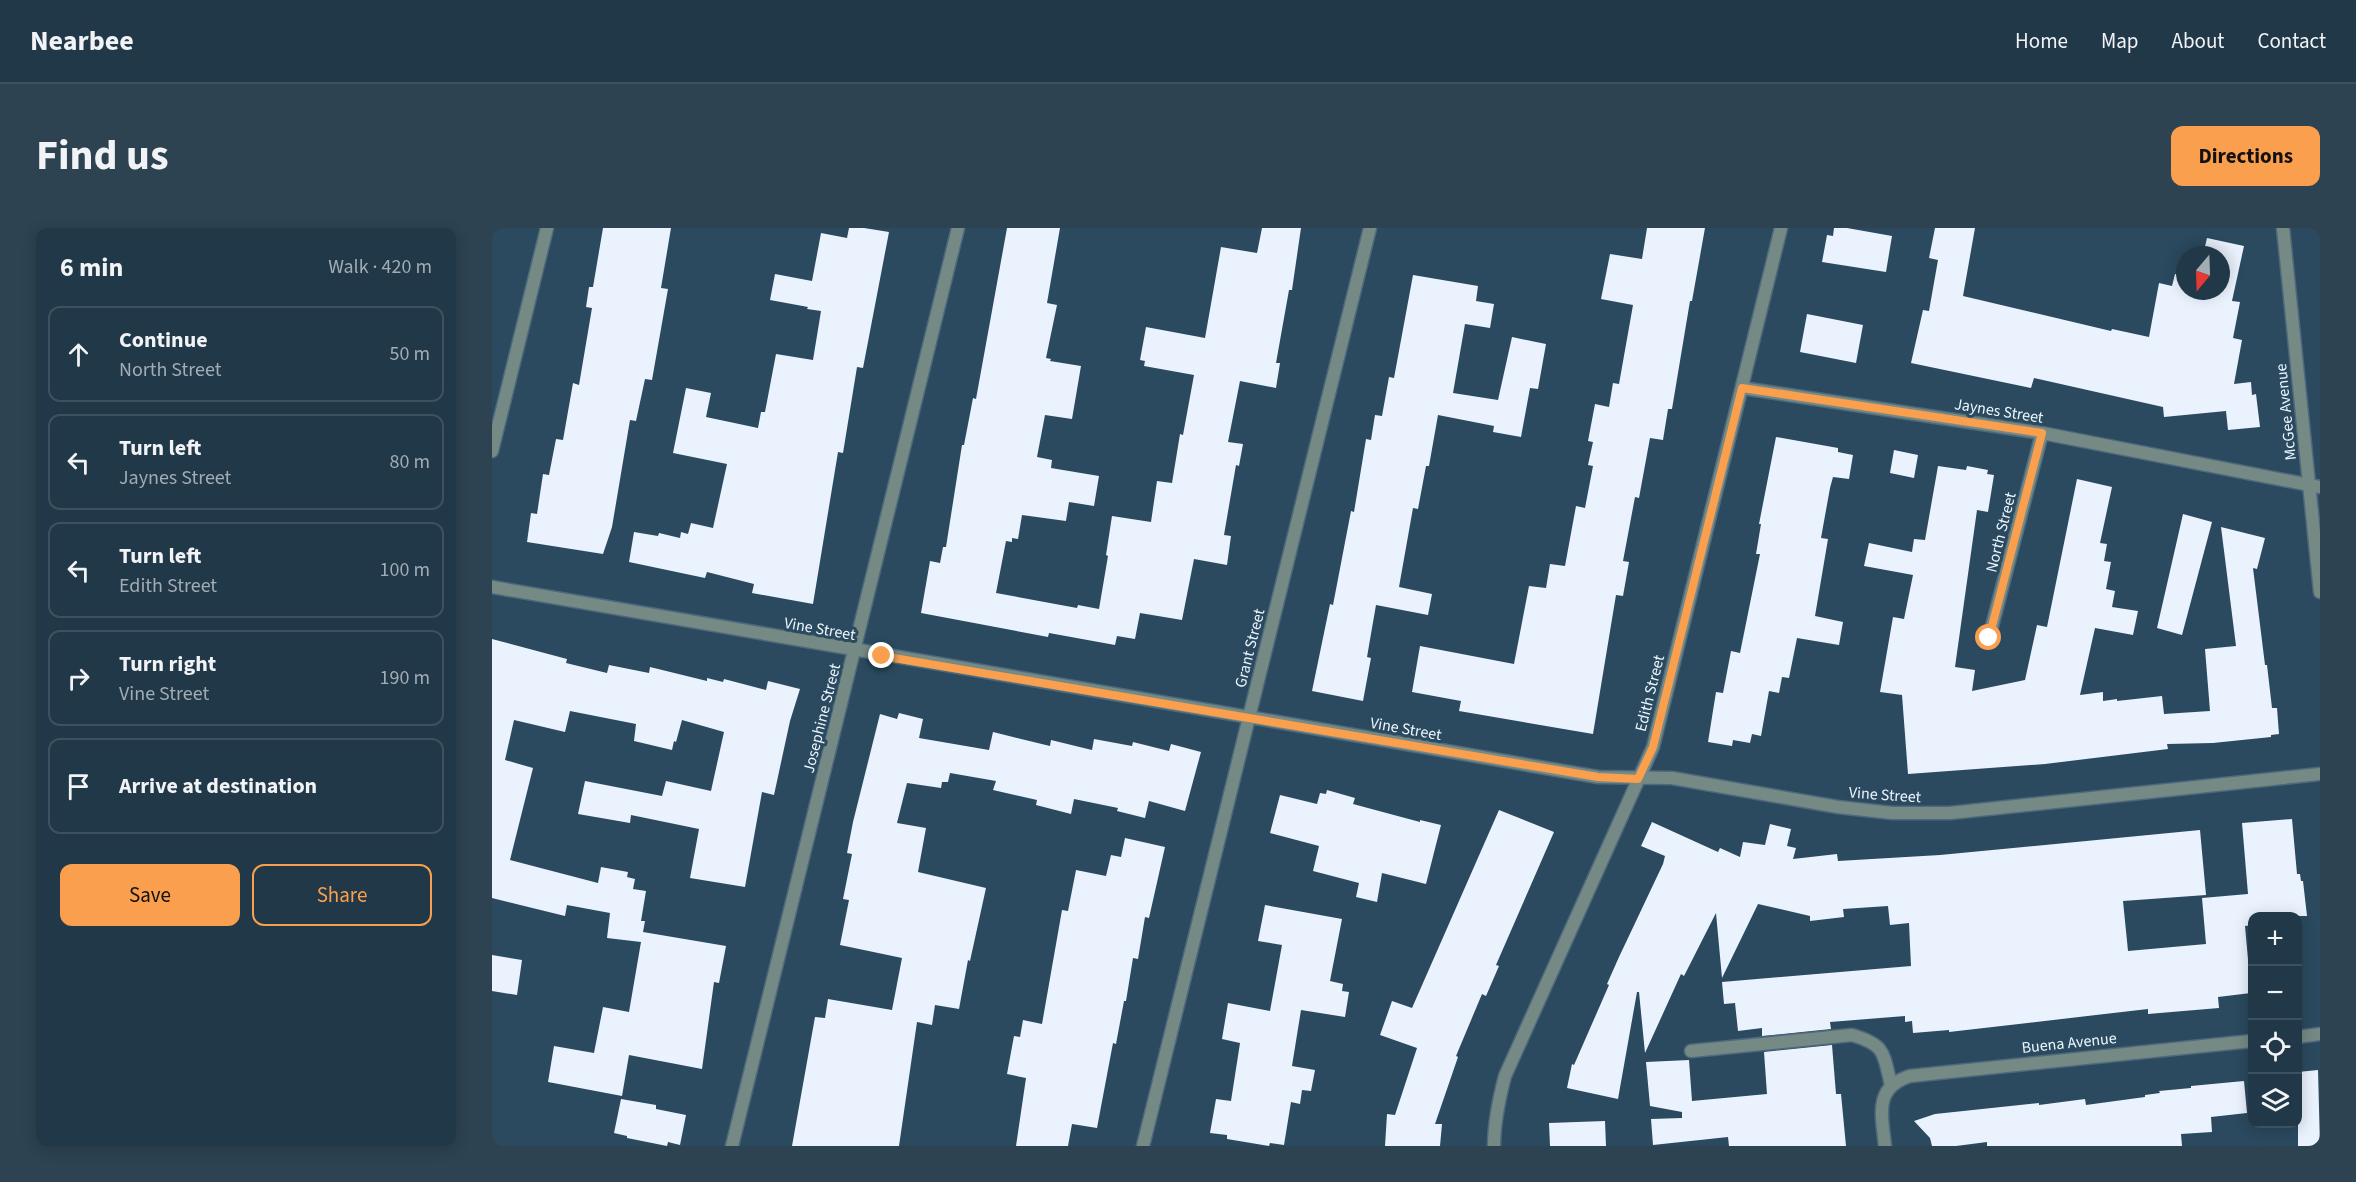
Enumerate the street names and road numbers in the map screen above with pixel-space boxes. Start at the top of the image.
street label: McGee Avenue [2270,362,2302,461]
street label: Jaynes Street [1953,393,2046,429]
street label: North Street [1980,489,2022,575]
street label: Grant Street [1230,606,1271,690]
street label: Vine Street [782,612,858,646]
street label: Edith Street [1630,652,1670,734]
street label: Josephine Street [798,660,846,775]
street label: Vine Street [1368,712,1444,746]
street label: Vine Street [1848,782,1922,809]
street label: Buena Avenue [2021,1027,2118,1059]

